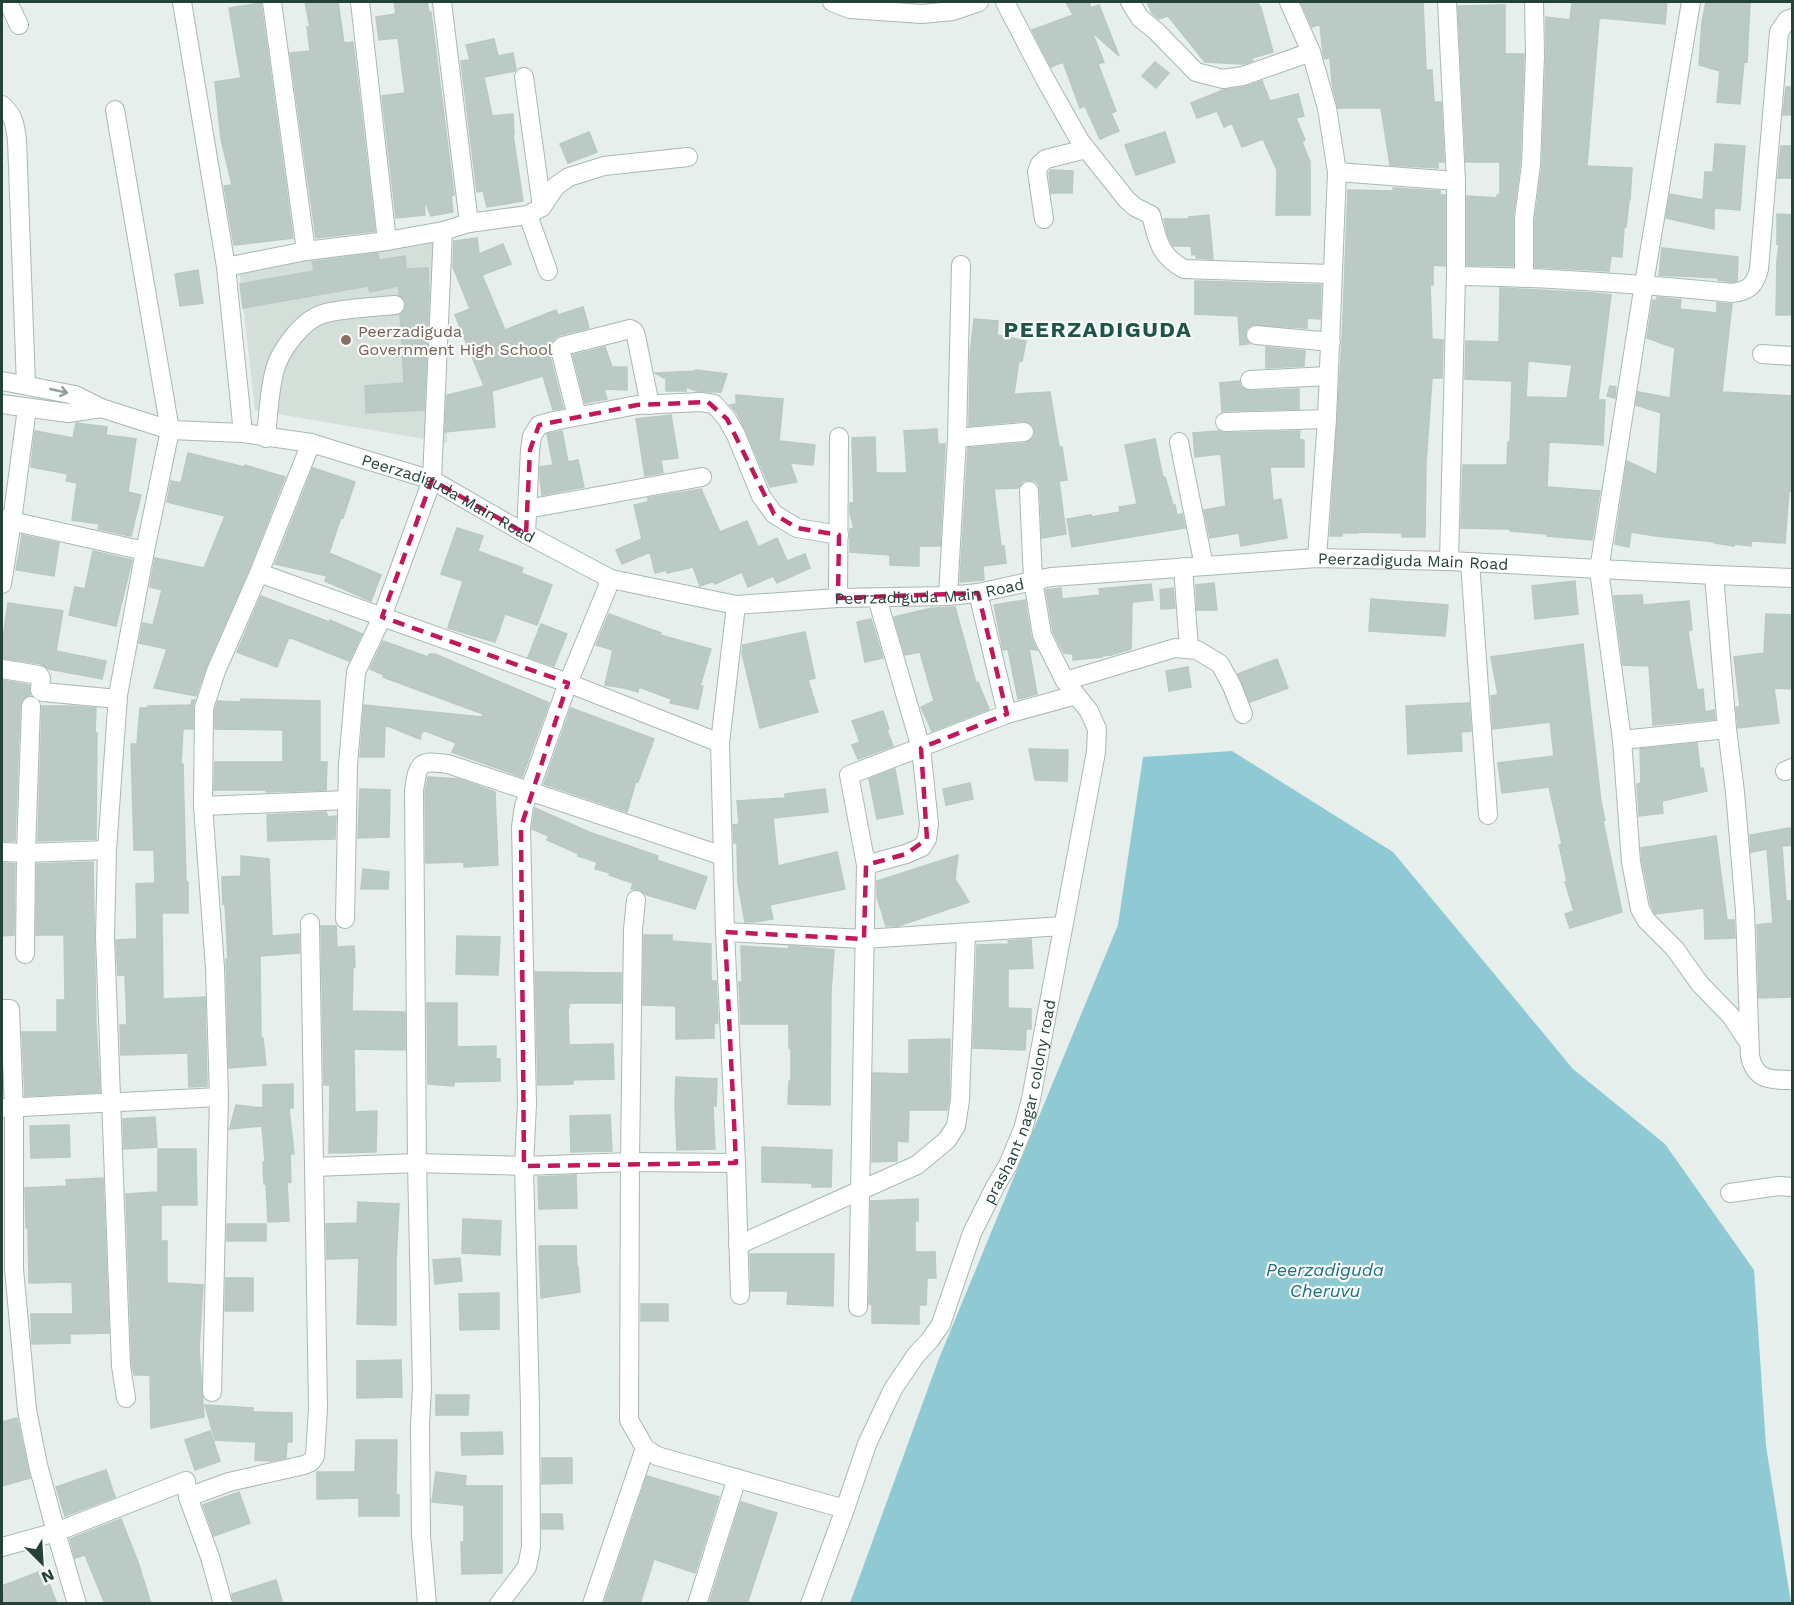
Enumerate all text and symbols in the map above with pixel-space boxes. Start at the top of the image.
district label: PEERZADIGUDA [1004,317,1192,342]
place label: Peerzadiguda Government High School [358,322,553,359]
marker: Peerzadiguda Government High School [339,333,353,347]
one-way arrow [49,386,68,398]
street label: Peerzadiguda Main Road [359,450,538,547]
street label: Peerzadiguda Main Road [1318,549,1509,574]
street label: Peerzadiguda Main Road [834,574,1026,608]
street label: prashant nagar colony road [979,998,1059,1207]
water label: Peerzadiguda Cheruvu [1266,1259,1384,1301]
north arrow [12,1533,72,1593]
text: N [39,1565,57,1587]

